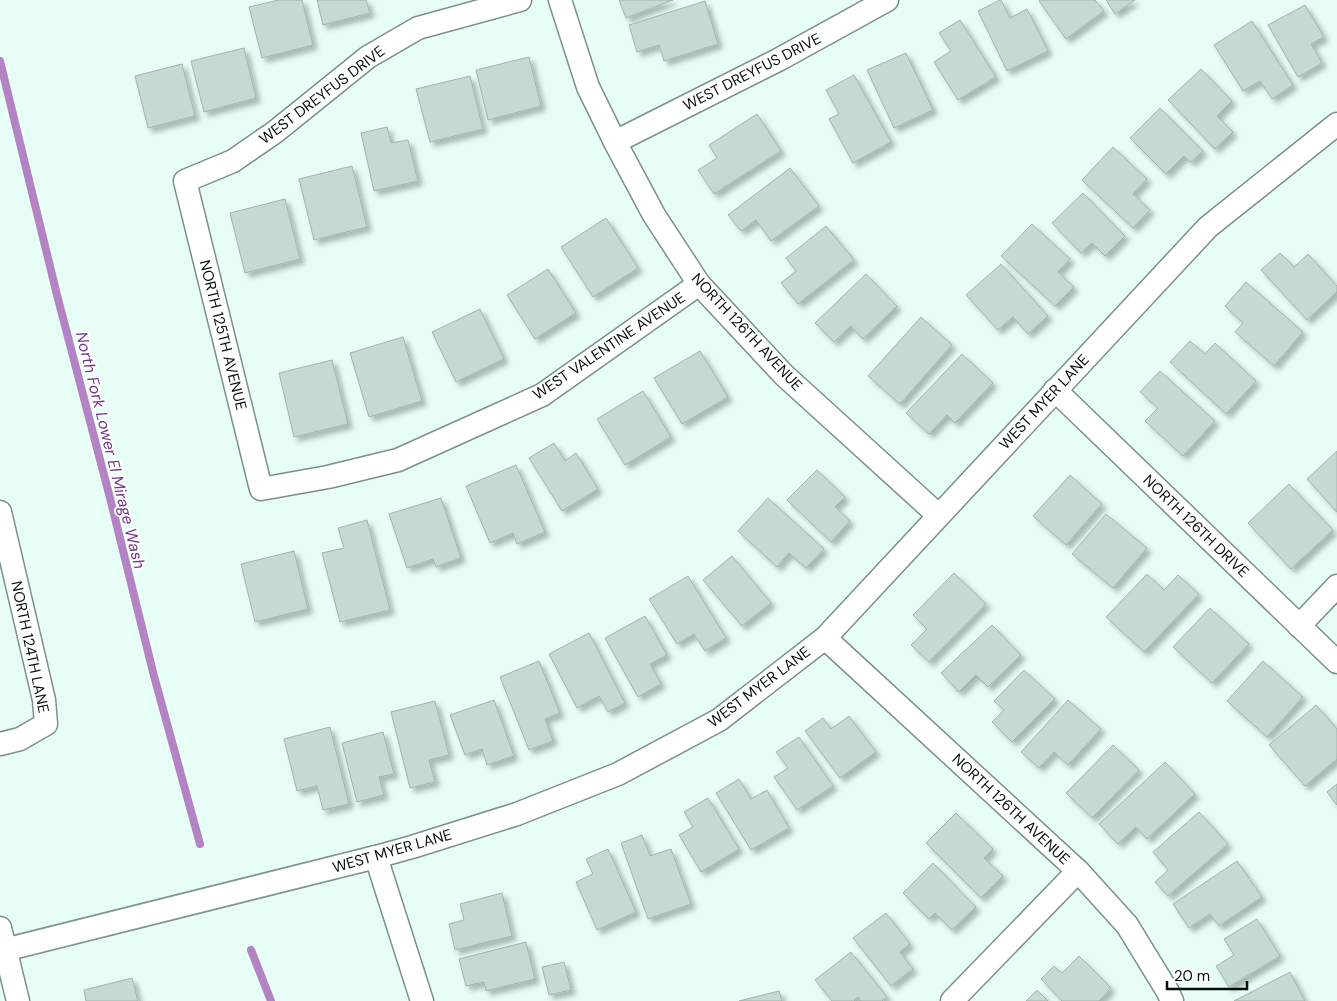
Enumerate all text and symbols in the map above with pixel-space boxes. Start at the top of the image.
street label: WEST DREYFUS DRIVE [680,29,824,115]
street label: WEST DREYFUS DRIVE [255,41,389,149]
street label: NORTH 125TH AVENUE [195,258,251,412]
street label: NORTH 126TH AVENUE [687,269,807,395]
street label: WEST VALENTINE AVENUE [529,288,689,404]
water label: North Fork Lower El Mirage Wash [71,329,150,571]
street label: WEST MYER LANE [995,350,1093,454]
street label: NORTH 126TH DRIVE [1139,470,1253,582]
street label: NORTH 124TH LANE [6,579,54,715]
street label: WEST MYER LANE [704,642,814,732]
street label: NORTH 126TH AVENUE [948,749,1074,869]
street label: WEST MYER LANE [330,824,454,878]
scale bar [1167,958,1247,990]
text: 20 m [1174,966,1210,986]

